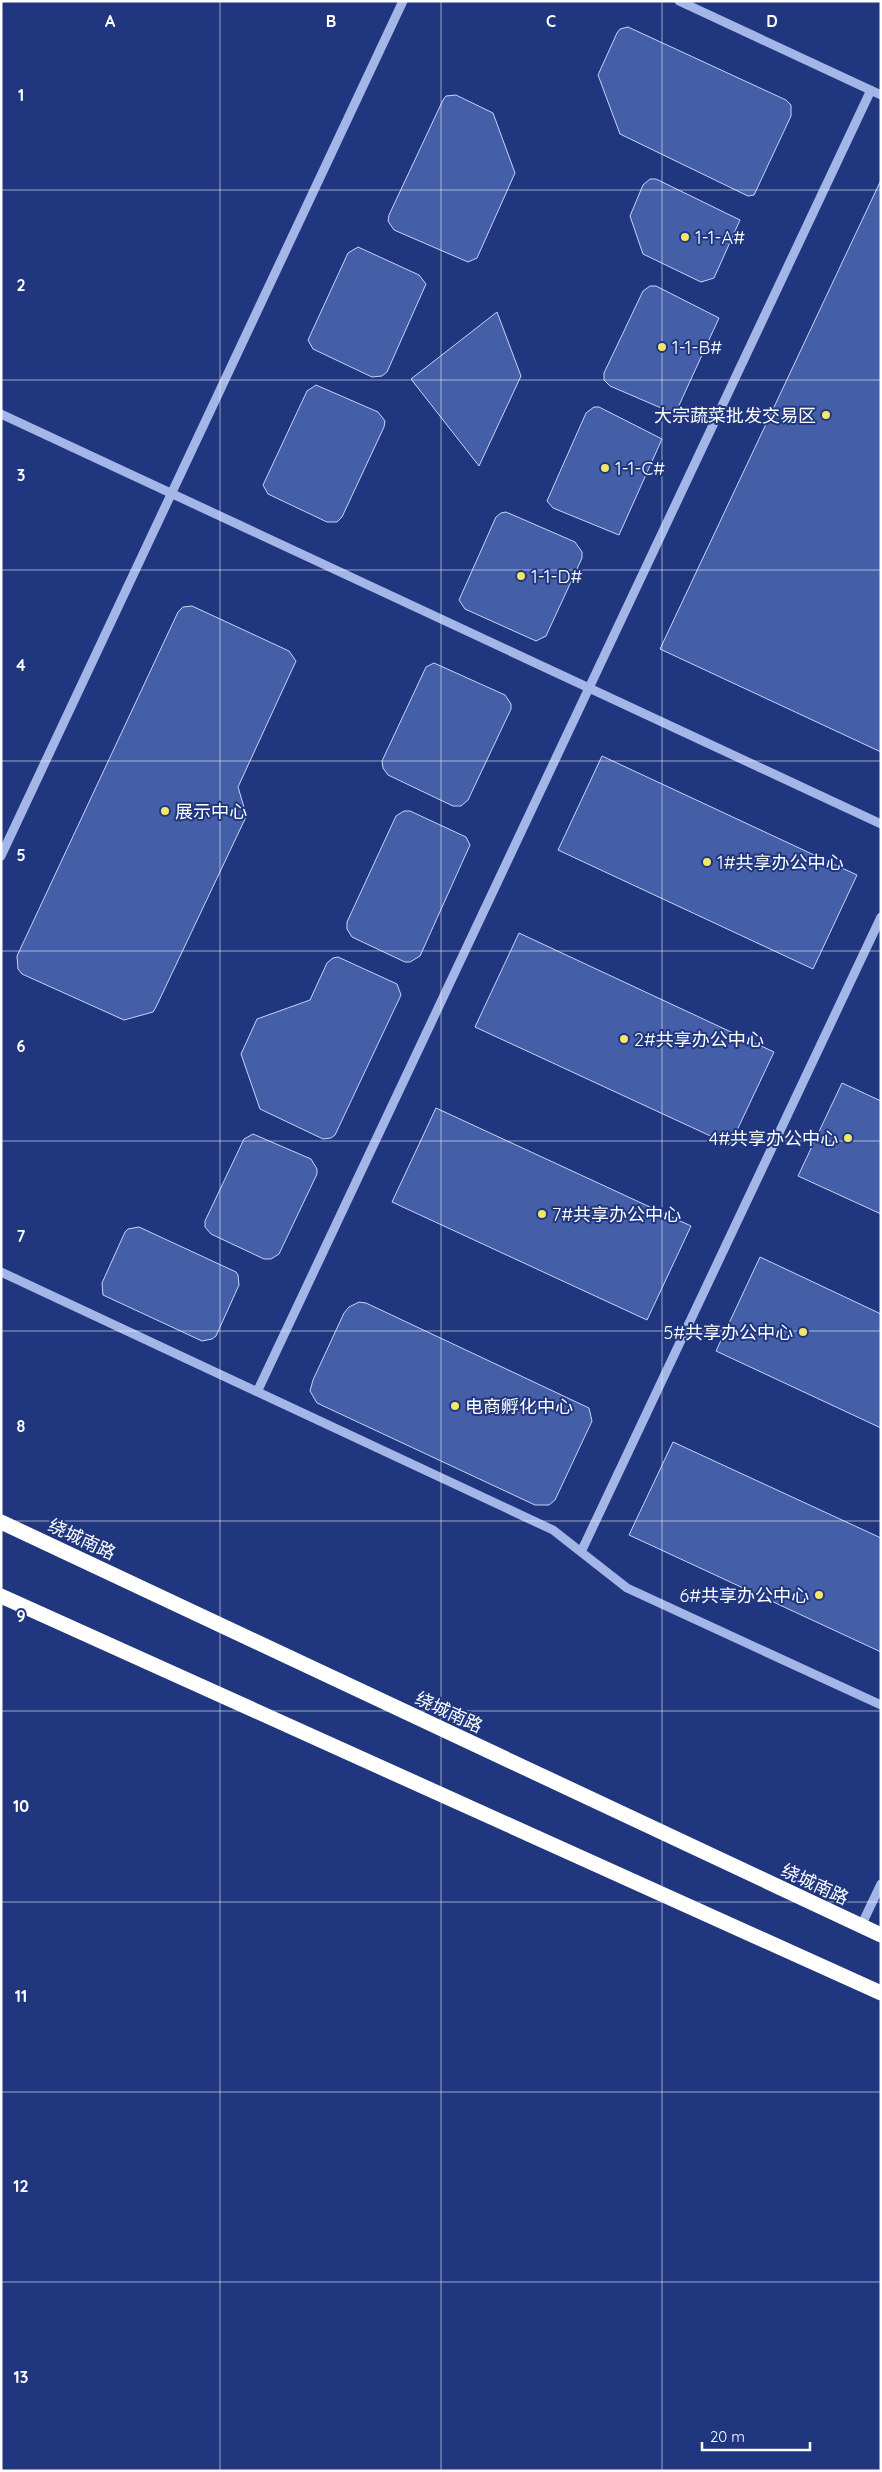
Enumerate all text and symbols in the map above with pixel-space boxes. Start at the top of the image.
text: A [105,11,116,31]
text: B [326,11,336,31]
text: C [546,11,556,31]
text: D [766,11,778,31]
text: 1 [18,85,24,105]
place label: 1-1-A# [695,226,745,249]
marker: 1-1-A# [679,231,691,243]
text: 2 [16,275,26,295]
place label: 1-1-B# [672,336,722,359]
marker: 1-1-B# [656,341,668,353]
place label: 大宗蔬菜批发交易区 [654,404,816,427]
marker: 大宗蔬菜批发交易区 [820,409,832,421]
place label: 1-1-C# [615,457,665,480]
marker: 1-1-C# [599,462,611,474]
text: 3 [17,465,25,485]
place label: 1-1-D# [531,565,582,588]
marker: 1-1-D# [515,570,527,582]
text: 4 [16,655,26,675]
place label: 展示中心 [175,800,247,823]
marker: 展示中心 [159,805,171,817]
text: 5 [16,845,26,865]
place label: 1#共享办公中心 [717,851,843,874]
marker: 1#共享办公中心 [701,856,713,868]
place label: 2#共享办公中心 [634,1028,764,1051]
marker: 2#共享办公中心 [618,1033,630,1045]
text: 6 [17,1036,26,1056]
place label: 4#共享办公中心 [709,1127,838,1150]
marker: 4#共享办公中心 [842,1132,854,1144]
place label: 7#共享办公中心 [552,1203,681,1226]
marker: 7#共享办公中心 [536,1208,548,1220]
text: 7 [17,1226,26,1246]
place label: 5#共享办公中心 [663,1321,793,1344]
marker: 5#共享办公中心 [797,1326,809,1338]
place label: 电商孵化中心 [465,1395,573,1418]
marker: 电商孵化中心 [449,1400,461,1412]
text: 8 [17,1416,26,1436]
street label: 绕城南路 [45,1513,119,1565]
place label: 6#共享办公中心 [680,1584,809,1607]
marker: 6#共享办公中心 [813,1589,825,1601]
text: 9 [16,1606,26,1626]
street label: 绕城南路 [412,1686,486,1738]
text: 10 [13,1796,29,1816]
street label: 绕城南路 [778,1858,852,1910]
text: 11 [15,1986,27,2006]
text: 12 [13,2176,29,2196]
text: 13 [14,2367,28,2387]
scale bar [702,2420,810,2452]
text: 20 m [710,2427,745,2446]

